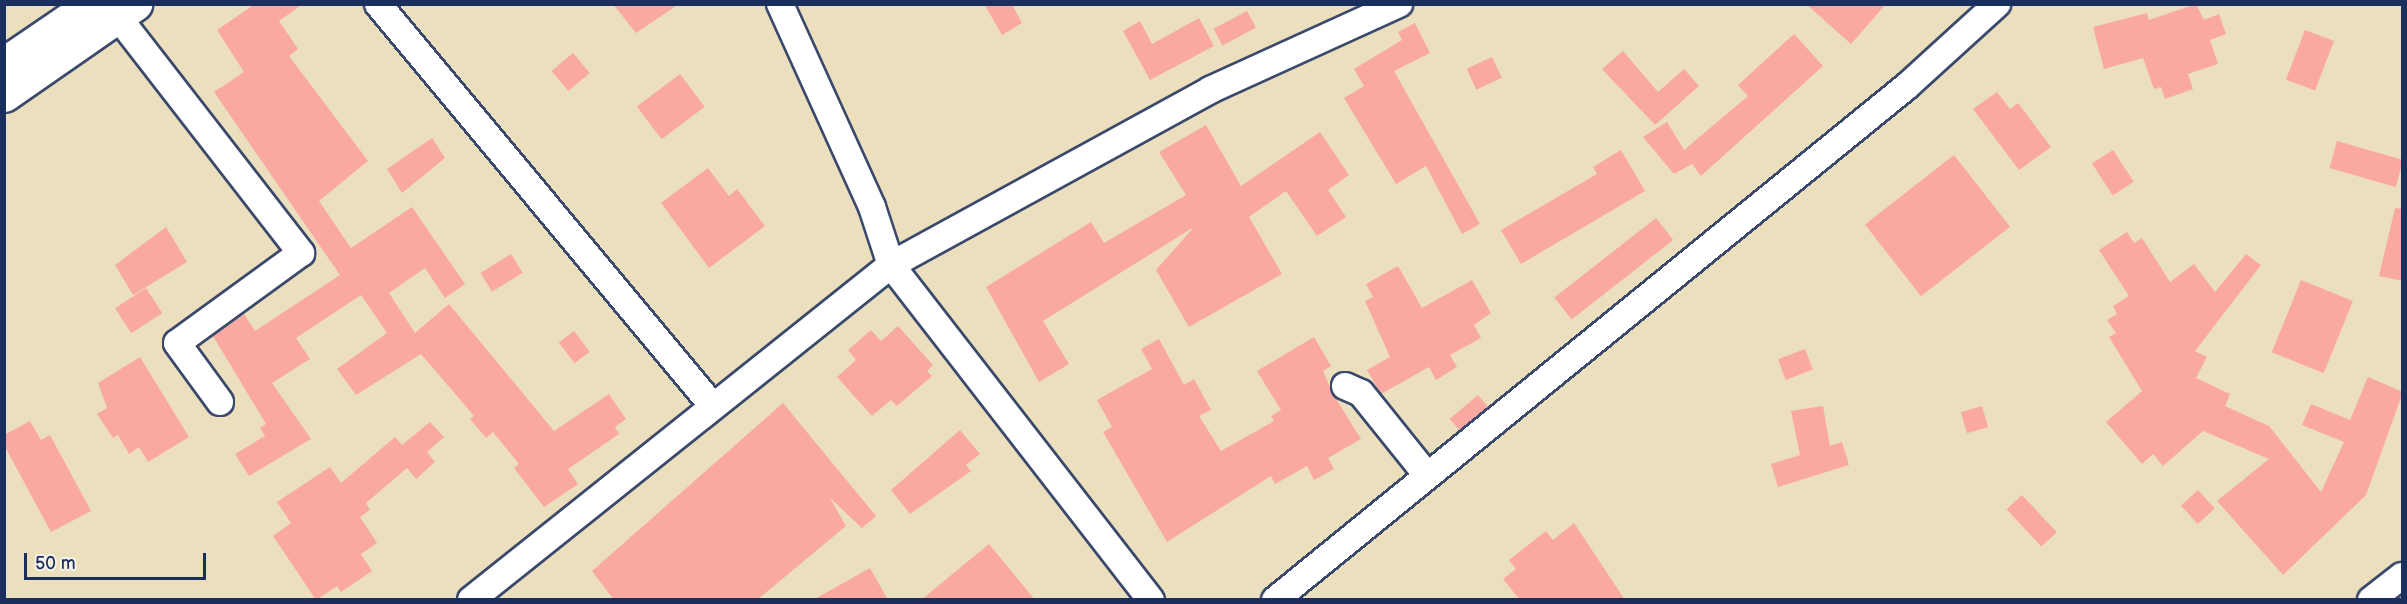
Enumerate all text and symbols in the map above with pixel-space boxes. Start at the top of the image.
scale bar [27,541,208,579]
text: 50 m [35,553,76,574]

